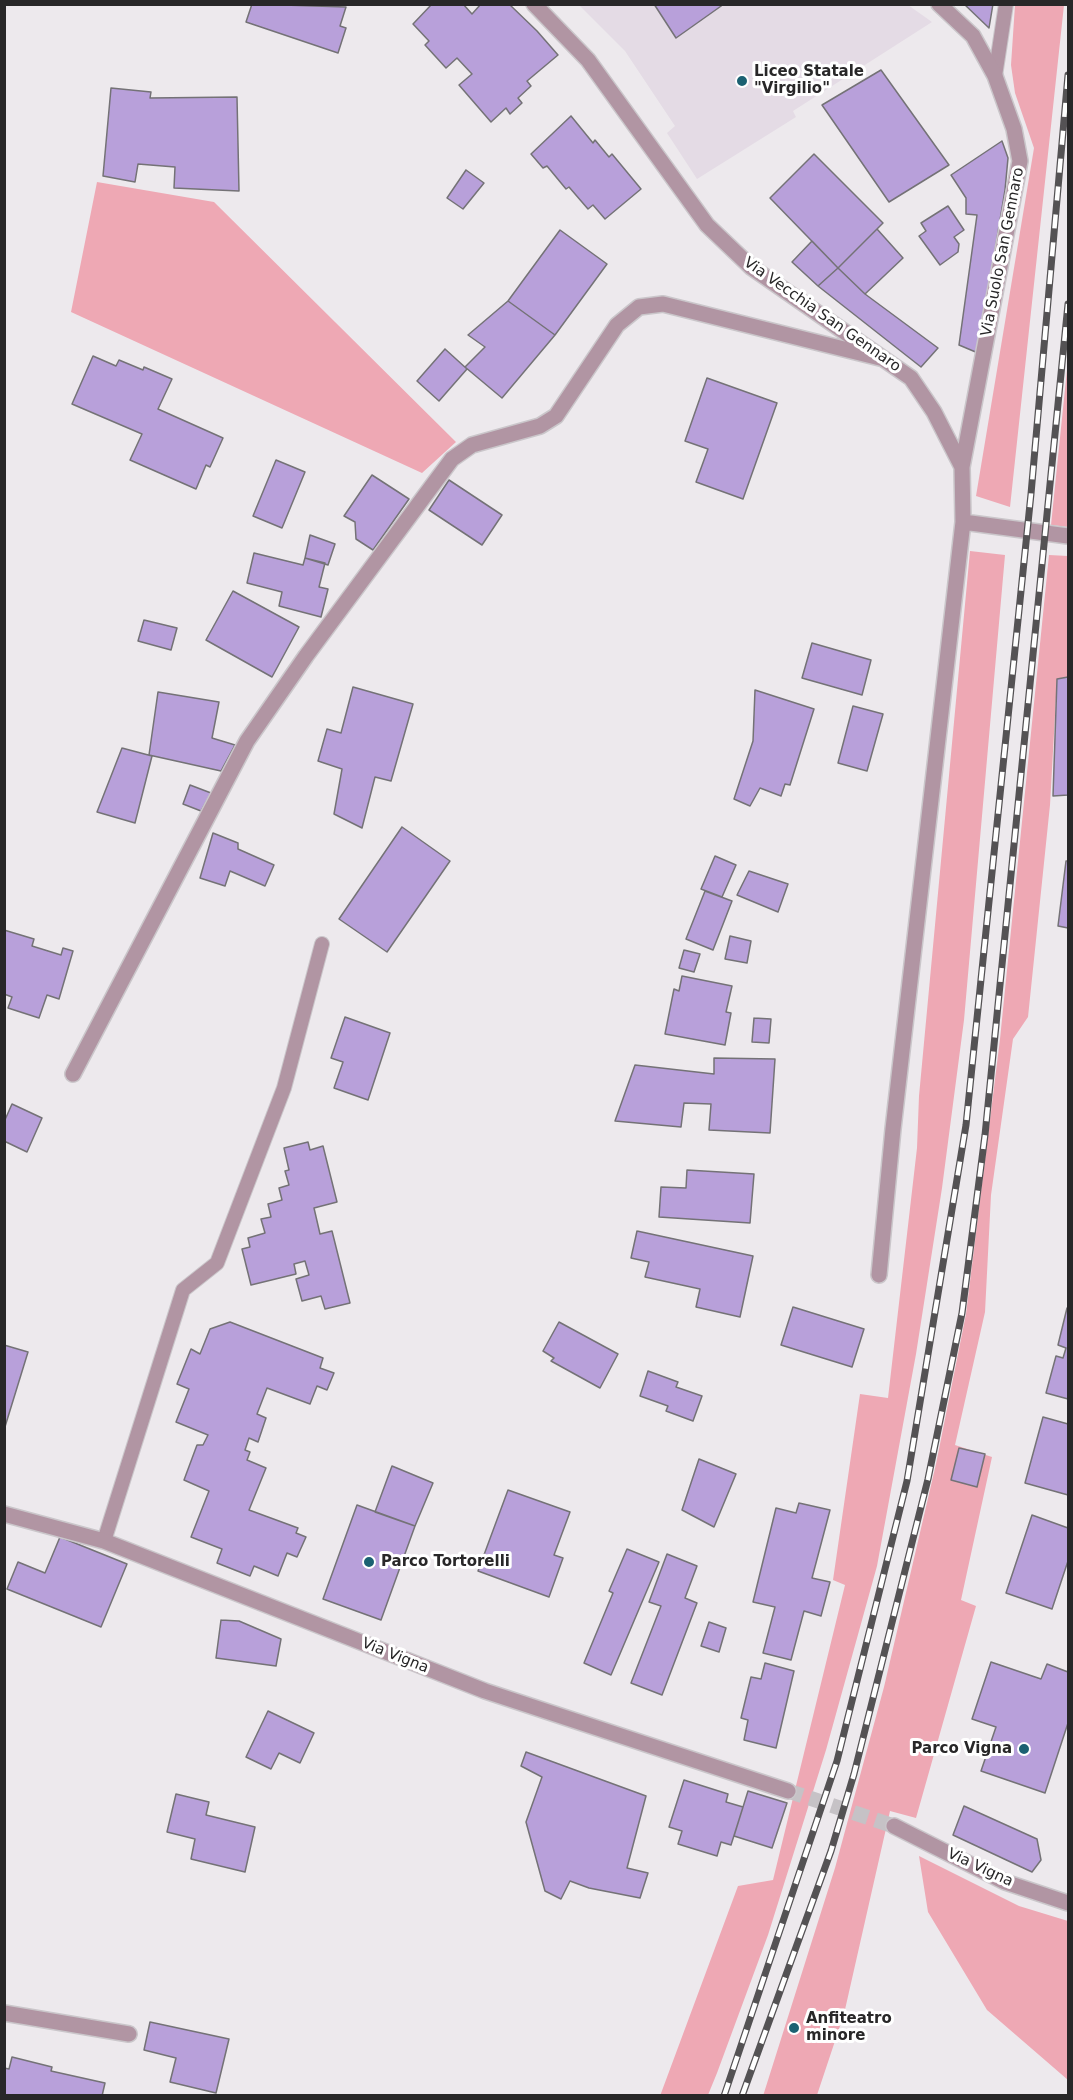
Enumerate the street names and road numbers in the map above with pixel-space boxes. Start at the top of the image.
street label: Via Suolo San Gennaro [978,166,1028,338]
street label: Via Vecchia San Gennaro [740,254,904,376]
street label: Via Vigna [359,1634,431,1678]
street label: Via Vigna [944,1845,1016,1891]

